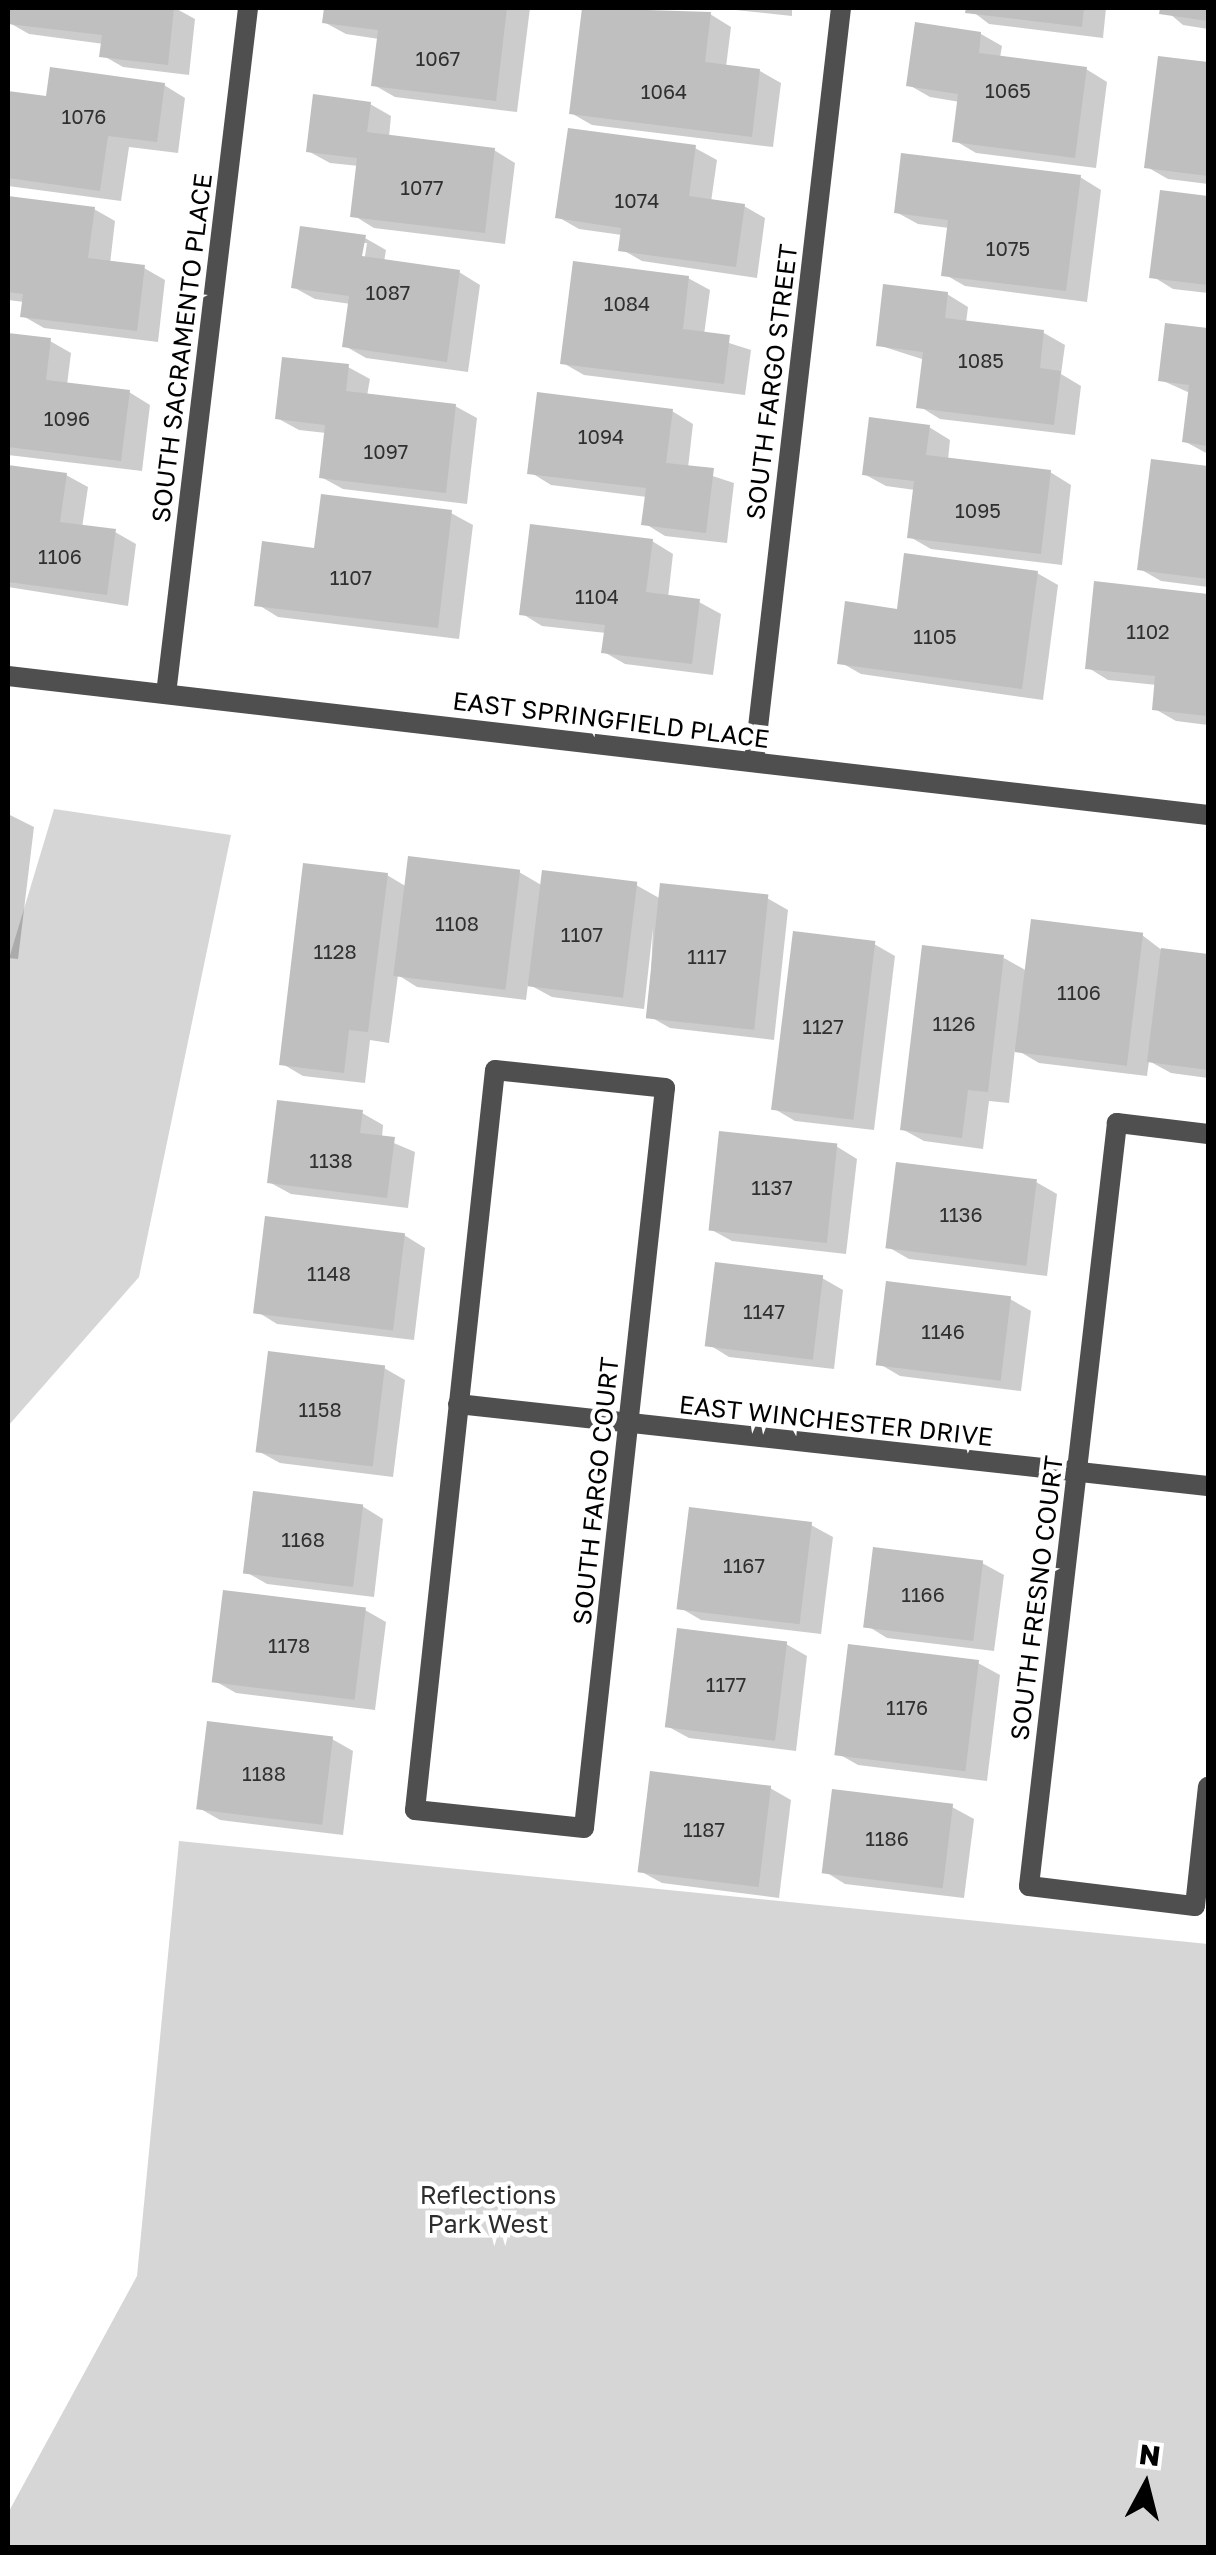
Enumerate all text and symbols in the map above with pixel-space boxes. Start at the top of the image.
house number: 1067 [416,46,460,70]
house number: 1065 [985,78,1031,102]
house number: 1064 [641,79,687,103]
house number: 1076 [62,104,106,128]
street label: SOUTH SACRAMENTO PLACE [146,172,218,524]
house number: 1077 [400,175,444,199]
house number: 1074 [615,188,659,212]
house number: 1075 [986,236,1030,260]
street label: SOUTH FARGO STREET [740,242,804,522]
house number: 1087 [366,280,410,304]
house number: 1084 [604,291,650,315]
house number: 1085 [958,348,1004,372]
house number: 1096 [44,406,90,430]
house number: 1094 [578,424,624,448]
house number: 1097 [364,439,408,463]
house number: 1095 [955,498,1001,522]
house number: 1106 [38,544,82,568]
house number: 1107 [330,565,372,589]
house number: 1104 [575,584,619,608]
house number: 1102 [1126,619,1170,643]
house number: 1105 [913,624,957,648]
street label: EAST SPRINGFIELD PLACE [451,686,771,754]
house number: 1108 [435,911,479,935]
house number: 1107 [561,922,603,946]
house number: 1128 [313,939,357,963]
house number: 1117 [687,944,727,968]
house number: 1106 [1057,980,1101,1004]
house number: 1126 [932,1011,976,1035]
house number: 1127 [802,1014,844,1038]
house number: 1138 [309,1148,353,1172]
house number: 1137 [751,1175,793,1199]
house number: 1136 [939,1202,983,1226]
house number: 1148 [307,1261,351,1285]
house number: 1147 [743,1299,785,1323]
house number: 1146 [921,1319,965,1343]
street label: SOUTH FARGO COURT [567,1356,625,1626]
street label: EAST WINCHESTER DRIVE [678,1390,994,1452]
house number: 1158 [298,1397,342,1421]
street label: SOUTH FRESNO COURT [1005,1454,1069,1742]
house number: 1168 [281,1527,325,1551]
house number: 1167 [723,1553,765,1577]
house number: 1166 [901,1582,945,1606]
house number: 1178 [268,1633,310,1657]
house number: 1177 [706,1672,746,1696]
house number: 1176 [886,1695,928,1719]
house number: 1188 [242,1761,286,1785]
house number: 1187 [683,1817,725,1841]
house number: 1186 [865,1826,909,1850]
park label: Reflections Park West [420,2181,556,2240]
north arrow [1096,2435,1196,2535]
text: N [1137,2437,1162,2472]

